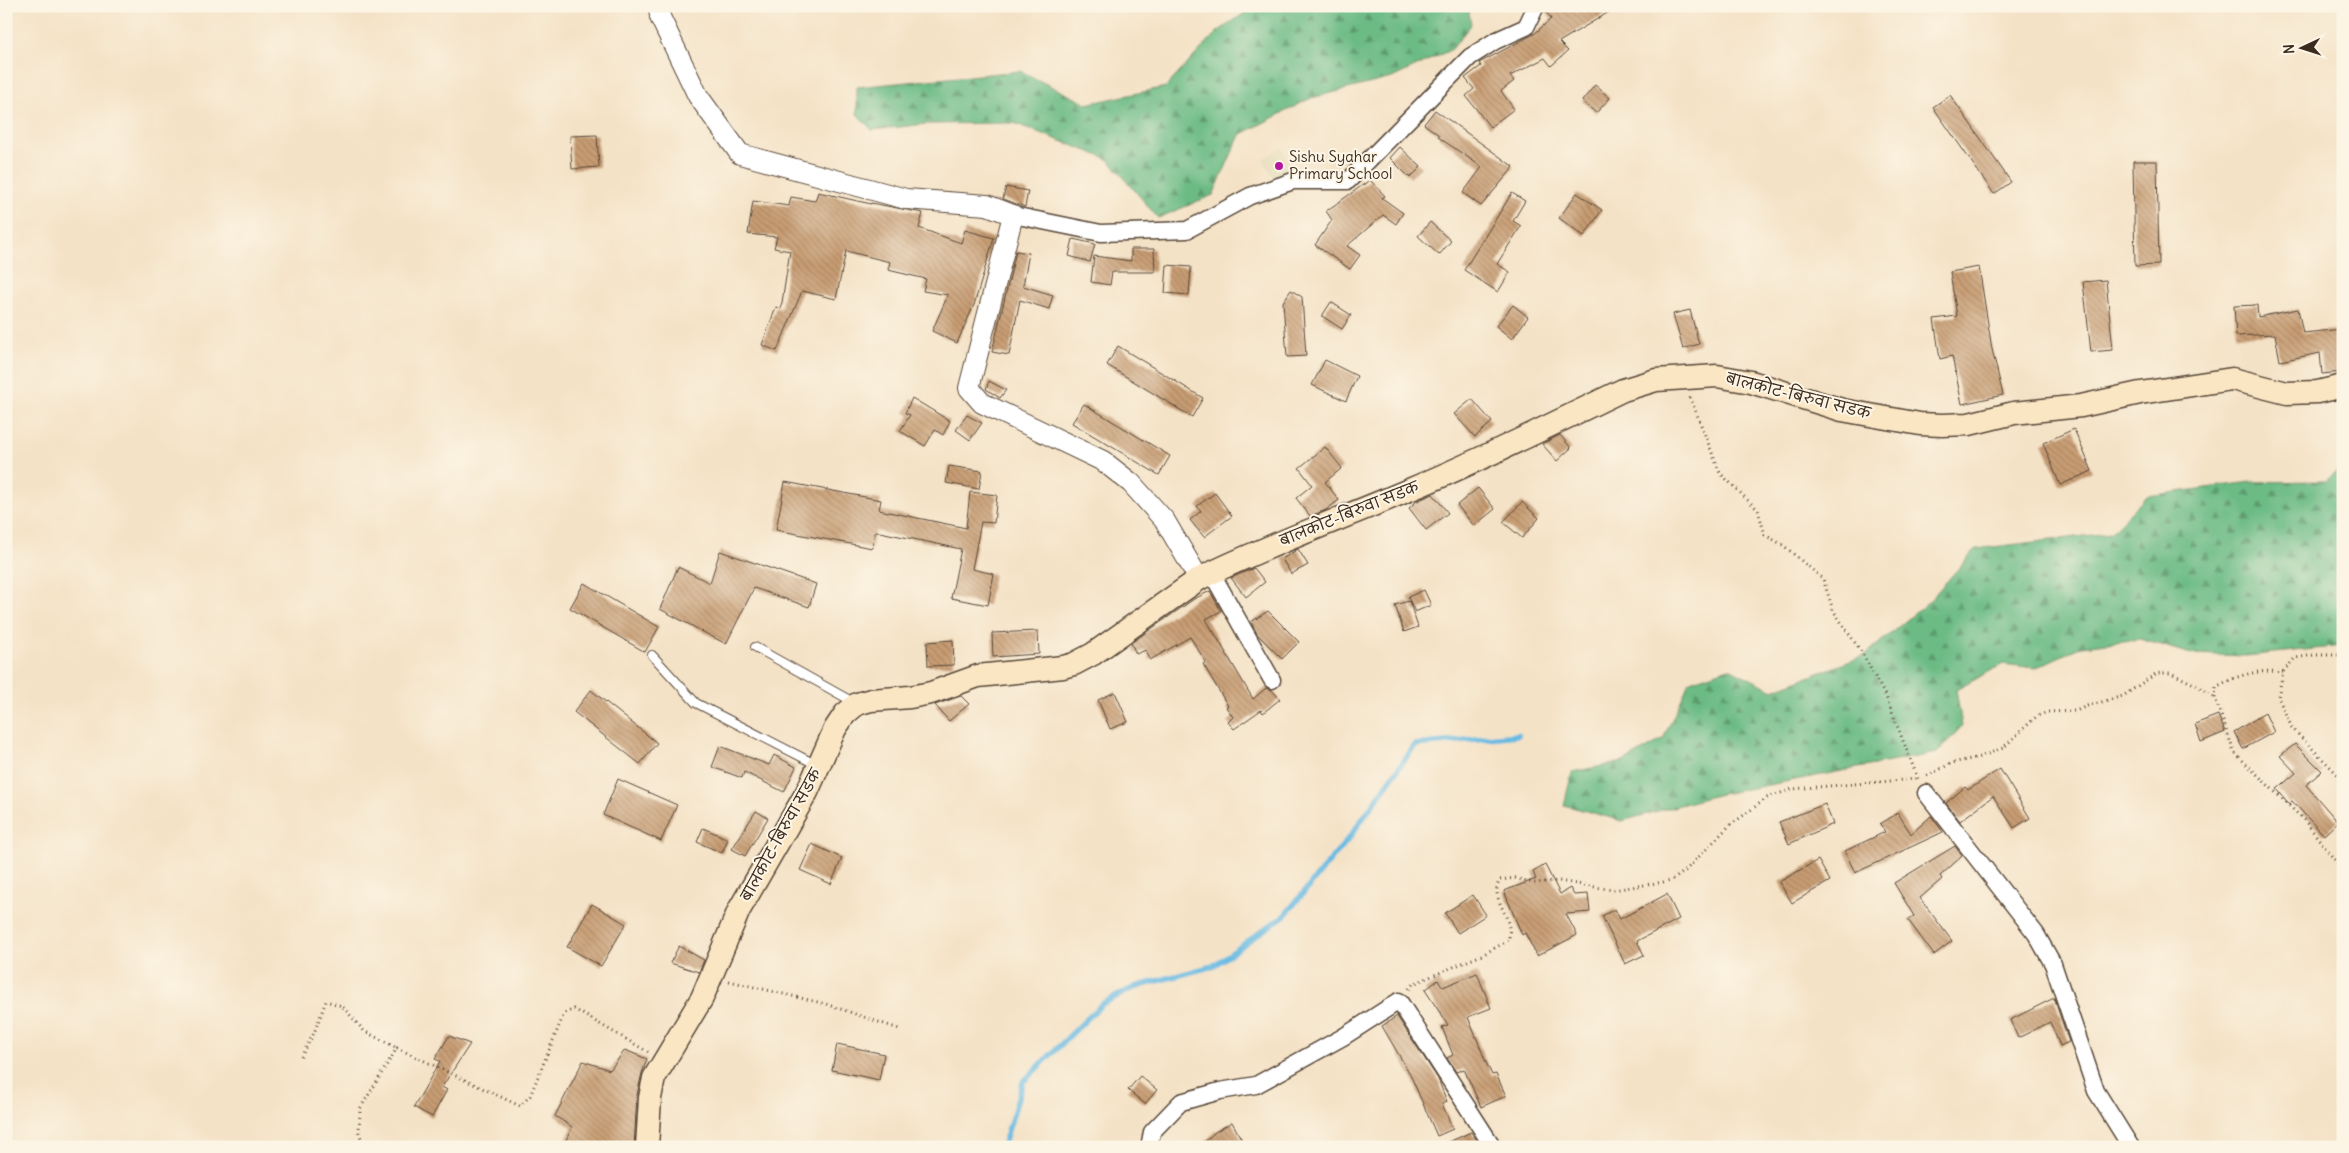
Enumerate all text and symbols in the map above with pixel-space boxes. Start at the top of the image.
north arrow [2276,22,2326,72]
text: N [2280,43,2298,54]
place label: Sishu Syahar Primary School [1289,147,1392,183]
marker: Sishu Syahar Primary School [1273,160,1285,172]
street label: बालकोट-बिरुवा सडक [1724,366,1874,423]
street label: बालकोट-बिरुवा सडक [1276,475,1423,550]
street label: बालकोट-बिरुवा सडक [734,763,826,904]

